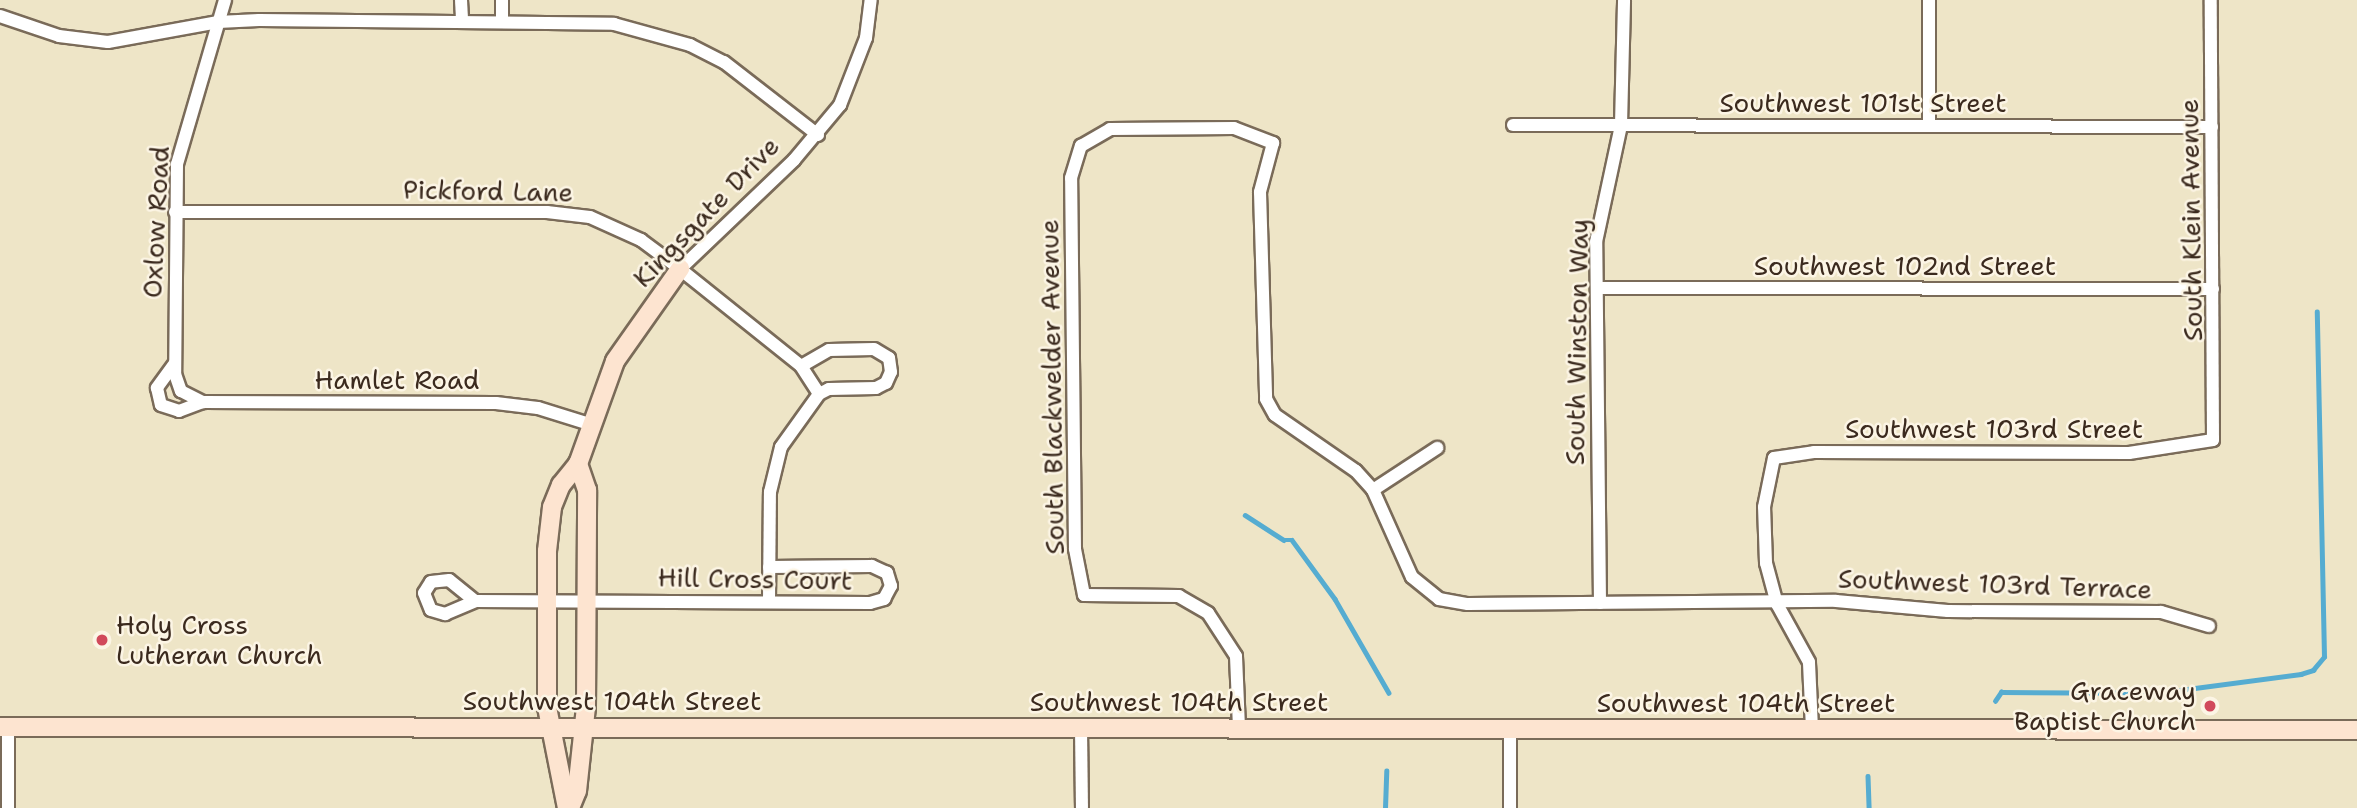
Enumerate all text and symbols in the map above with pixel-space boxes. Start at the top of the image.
street label: Southwest 101st Street [1719,87,2007,119]
street label: South Klein Avenue [2173,98,2209,342]
street label: Kingsgate Drive [626,130,786,294]
street label: Oxlow Road [136,145,176,299]
street label: Pickford Lane [403,174,573,208]
street label: South Blackwelder Avenue [1033,219,1071,555]
street label: South Winston Way [1559,219,1595,465]
street label: Southwest 102nd Street [1754,250,2056,282]
street label: Hamlet Road [315,364,479,396]
street label: Southwest 103rd Street [1845,413,2143,445]
street label: Hill Cross Court [657,562,853,596]
street label: Southwest 103rd Terrace [1837,563,2153,605]
place label: Holy Cross Lutheran Church [116,609,323,670]
marker: Holy Cross Lutheran Church [94,632,110,648]
place label: Graceway Baptist Church [2014,675,2196,736]
street label: Southwest 104th Street [463,685,761,717]
street label: Southwest 104th Street [1030,686,1328,718]
street label: Southwest 104th Street [1597,687,1895,719]
marker: Graceway Baptist Church [2202,698,2218,714]

